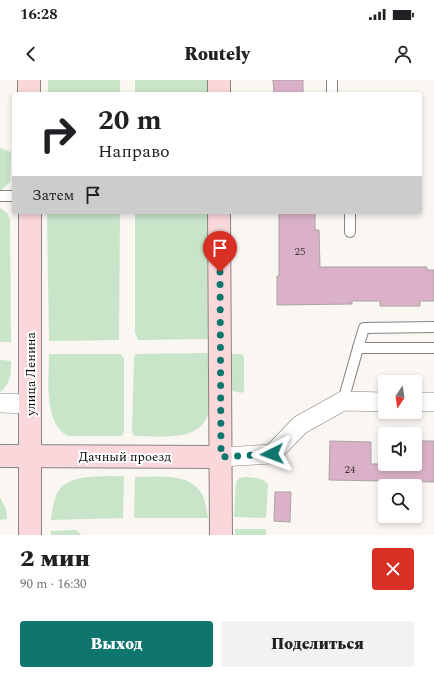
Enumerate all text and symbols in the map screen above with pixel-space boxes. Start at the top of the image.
text: 16:28 [20,3,58,26]
text: Routely [184,41,250,68]
icon: back [20,43,42,65]
icon: person [392,43,414,65]
text: 20 m [98,99,162,142]
icon: right [32,108,84,160]
text: Направо [98,138,170,165]
text: Затем [32,184,74,207]
icon: arrive [82,184,104,206]
pin [203,231,237,272]
icon: arrive [209,237,231,259]
house number: 25 [295,243,306,260]
street label: улица Ленина [21,332,41,417]
north arrow [378,375,422,419]
map controls [378,375,422,523]
button: sound [378,427,422,471]
position arrow [251,433,293,475]
street label: Дачный проезд [79,447,171,467]
house number: 24 [345,461,356,478]
button: search [378,479,422,523]
text: 2 мин [20,541,90,577]
button: close [372,548,414,590]
text: 90 m · 16:30 [20,574,86,594]
button: Выход [20,621,213,667]
button: Поделиться [221,621,414,667]

